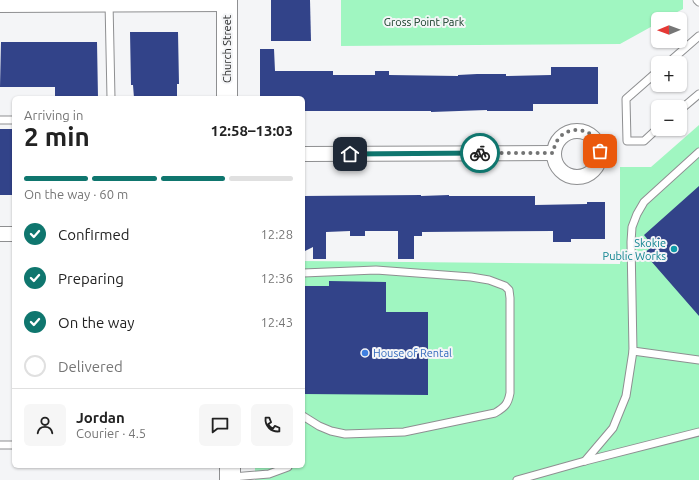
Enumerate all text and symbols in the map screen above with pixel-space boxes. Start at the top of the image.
north arrow [651,12,687,48]
map controls [651,12,687,136]
street label: Church Street [221,14,233,83]
park label: Gross Point Park [384,16,465,28]
button: + [651,56,687,92]
button: − [651,100,687,136]
text: Arriving in [24,108,83,122]
text: 2 min [24,122,90,151]
text: 12:58–13:03 [210,122,293,139]
courier [460,133,500,173]
pin [583,134,617,168]
pin [333,137,367,171]
icon: bag [589,140,611,162]
icon: bike [469,142,491,164]
icon: home [339,143,361,165]
text: On the way · 60 m [24,187,128,201]
icon: check [24,223,46,245]
text: Confirmed [58,226,130,243]
text: 12:28 [260,227,293,241]
place label: Skokie Public Works [603,237,666,262]
marker: Skokie Public Works [669,244,679,254]
icon: check [24,267,46,289]
text: Preparing [58,270,124,287]
text: 12:36 [260,271,293,285]
icon: check [24,311,46,333]
text: On the way [58,314,134,331]
text: 12:43 [260,315,293,329]
place label: House of Rental [373,347,452,359]
marker: House of Rental [360,348,370,358]
text: Delivered [58,358,123,375]
button: person [24,404,66,446]
button: chat [199,404,241,446]
button: phone [251,404,293,446]
text: Jordan [76,409,125,426]
text: Courier · 4.5 [76,426,146,440]

